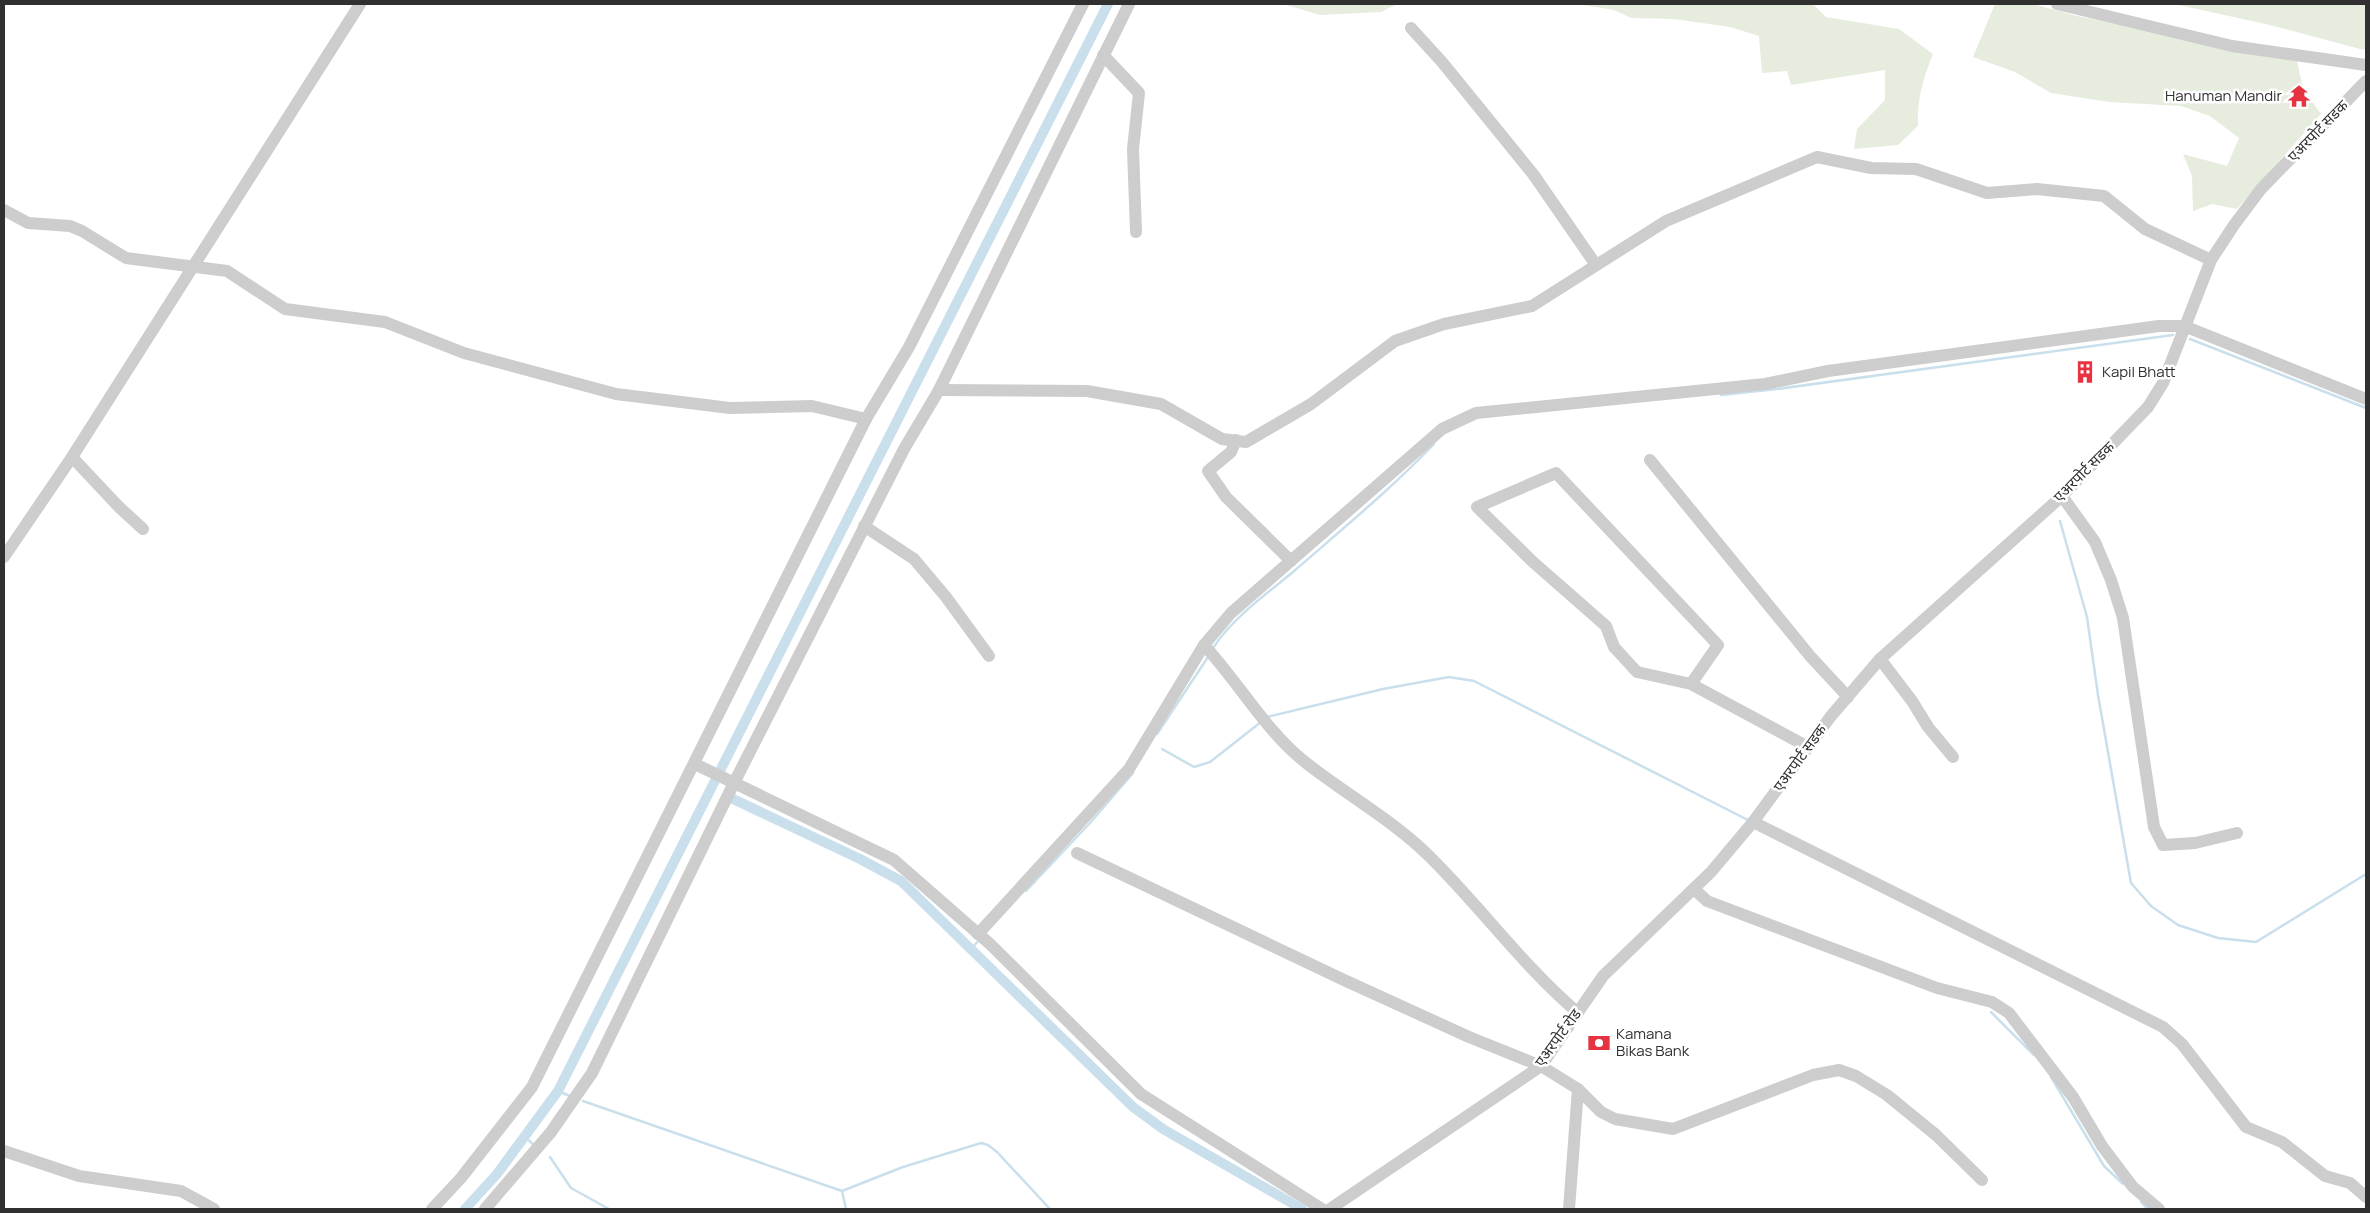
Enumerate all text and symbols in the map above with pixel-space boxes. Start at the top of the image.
temple icon: Hanuman Mandir [2286,83,2312,109]
place label: Hanuman Mandir [2165,85,2283,106]
street label: एअरपोर्ट सडक [2283,95,2353,166]
building icon: Kapil Bhatt [2072,359,2098,385]
place label: Kapil Bhatt [2102,361,2176,382]
street label: एअरपोर्ट सडक [2048,436,2119,507]
street label: एअरपोर्ट सडक [1768,719,1831,796]
street label: एअरपोर्ट रोड [1529,1004,1586,1071]
place label: Kamana Bikas Bank [1616,1023,1690,1061]
bank icon: Kamana Bikas Bank [1586,1030,1612,1056]

